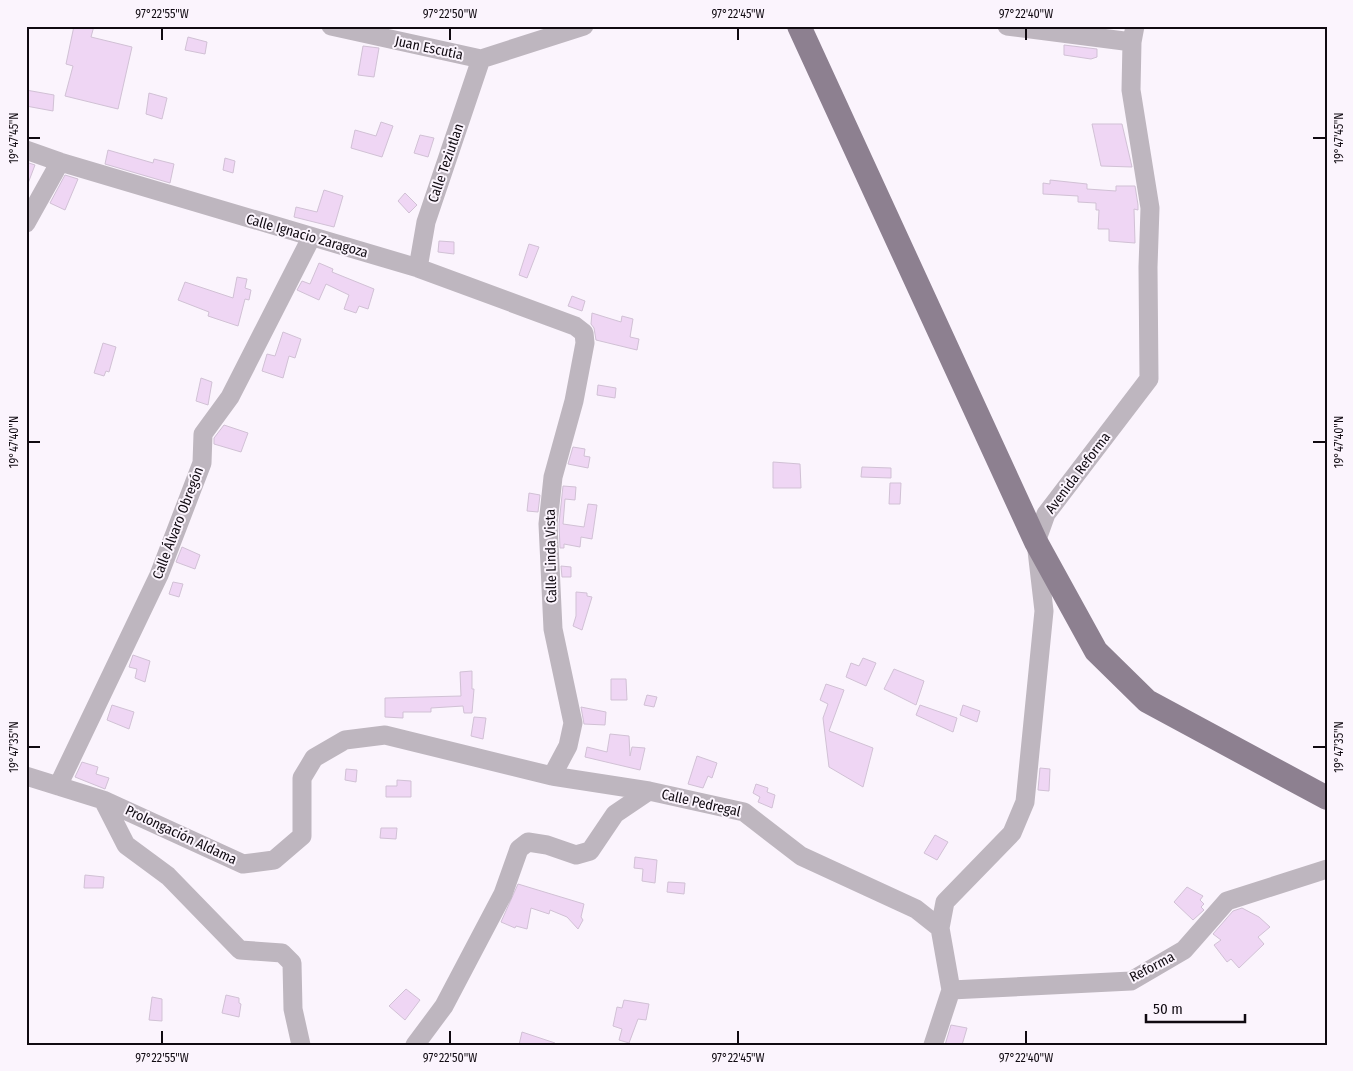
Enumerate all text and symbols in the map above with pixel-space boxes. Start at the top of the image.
text: 97°22'55"W [135,7,189,21]
text: 97°22'50"W [423,7,477,21]
text: 97°22'45"W [711,7,765,21]
text: 97°22'40"W [999,7,1053,21]
street label: Juan Escutia [393,32,465,64]
text: 19°47'45"N [7,112,21,164]
text: 19°47'45"N [1332,112,1346,164]
street label: Calle Teziutlan [425,121,467,205]
street label: Calle Ignacio Zaragoza [244,210,370,262]
text: 19°47'40"N [7,416,21,468]
text: 19°47'40"N [1332,416,1346,468]
street label: Avenida Reforma [1042,429,1114,517]
street label: Calle Álvaro Obregón [148,464,207,582]
street label: Calle Linda Vista [542,509,560,603]
text: 19°47'35"N [7,721,21,773]
text: 19°47'35"N [1332,721,1346,773]
street label: Calle Pedregal [660,786,743,820]
street label: Prolongación Aldama [123,802,240,868]
street label: Reforma [1127,948,1177,986]
scale bar [1146,991,1244,1023]
text: 50 m [1153,1000,1183,1018]
text: 97°22'55"W [135,1051,189,1065]
text: 97°22'50"W [423,1051,477,1065]
text: 97°22'45"W [711,1051,765,1065]
text: 97°22'40"W [999,1051,1053,1065]

